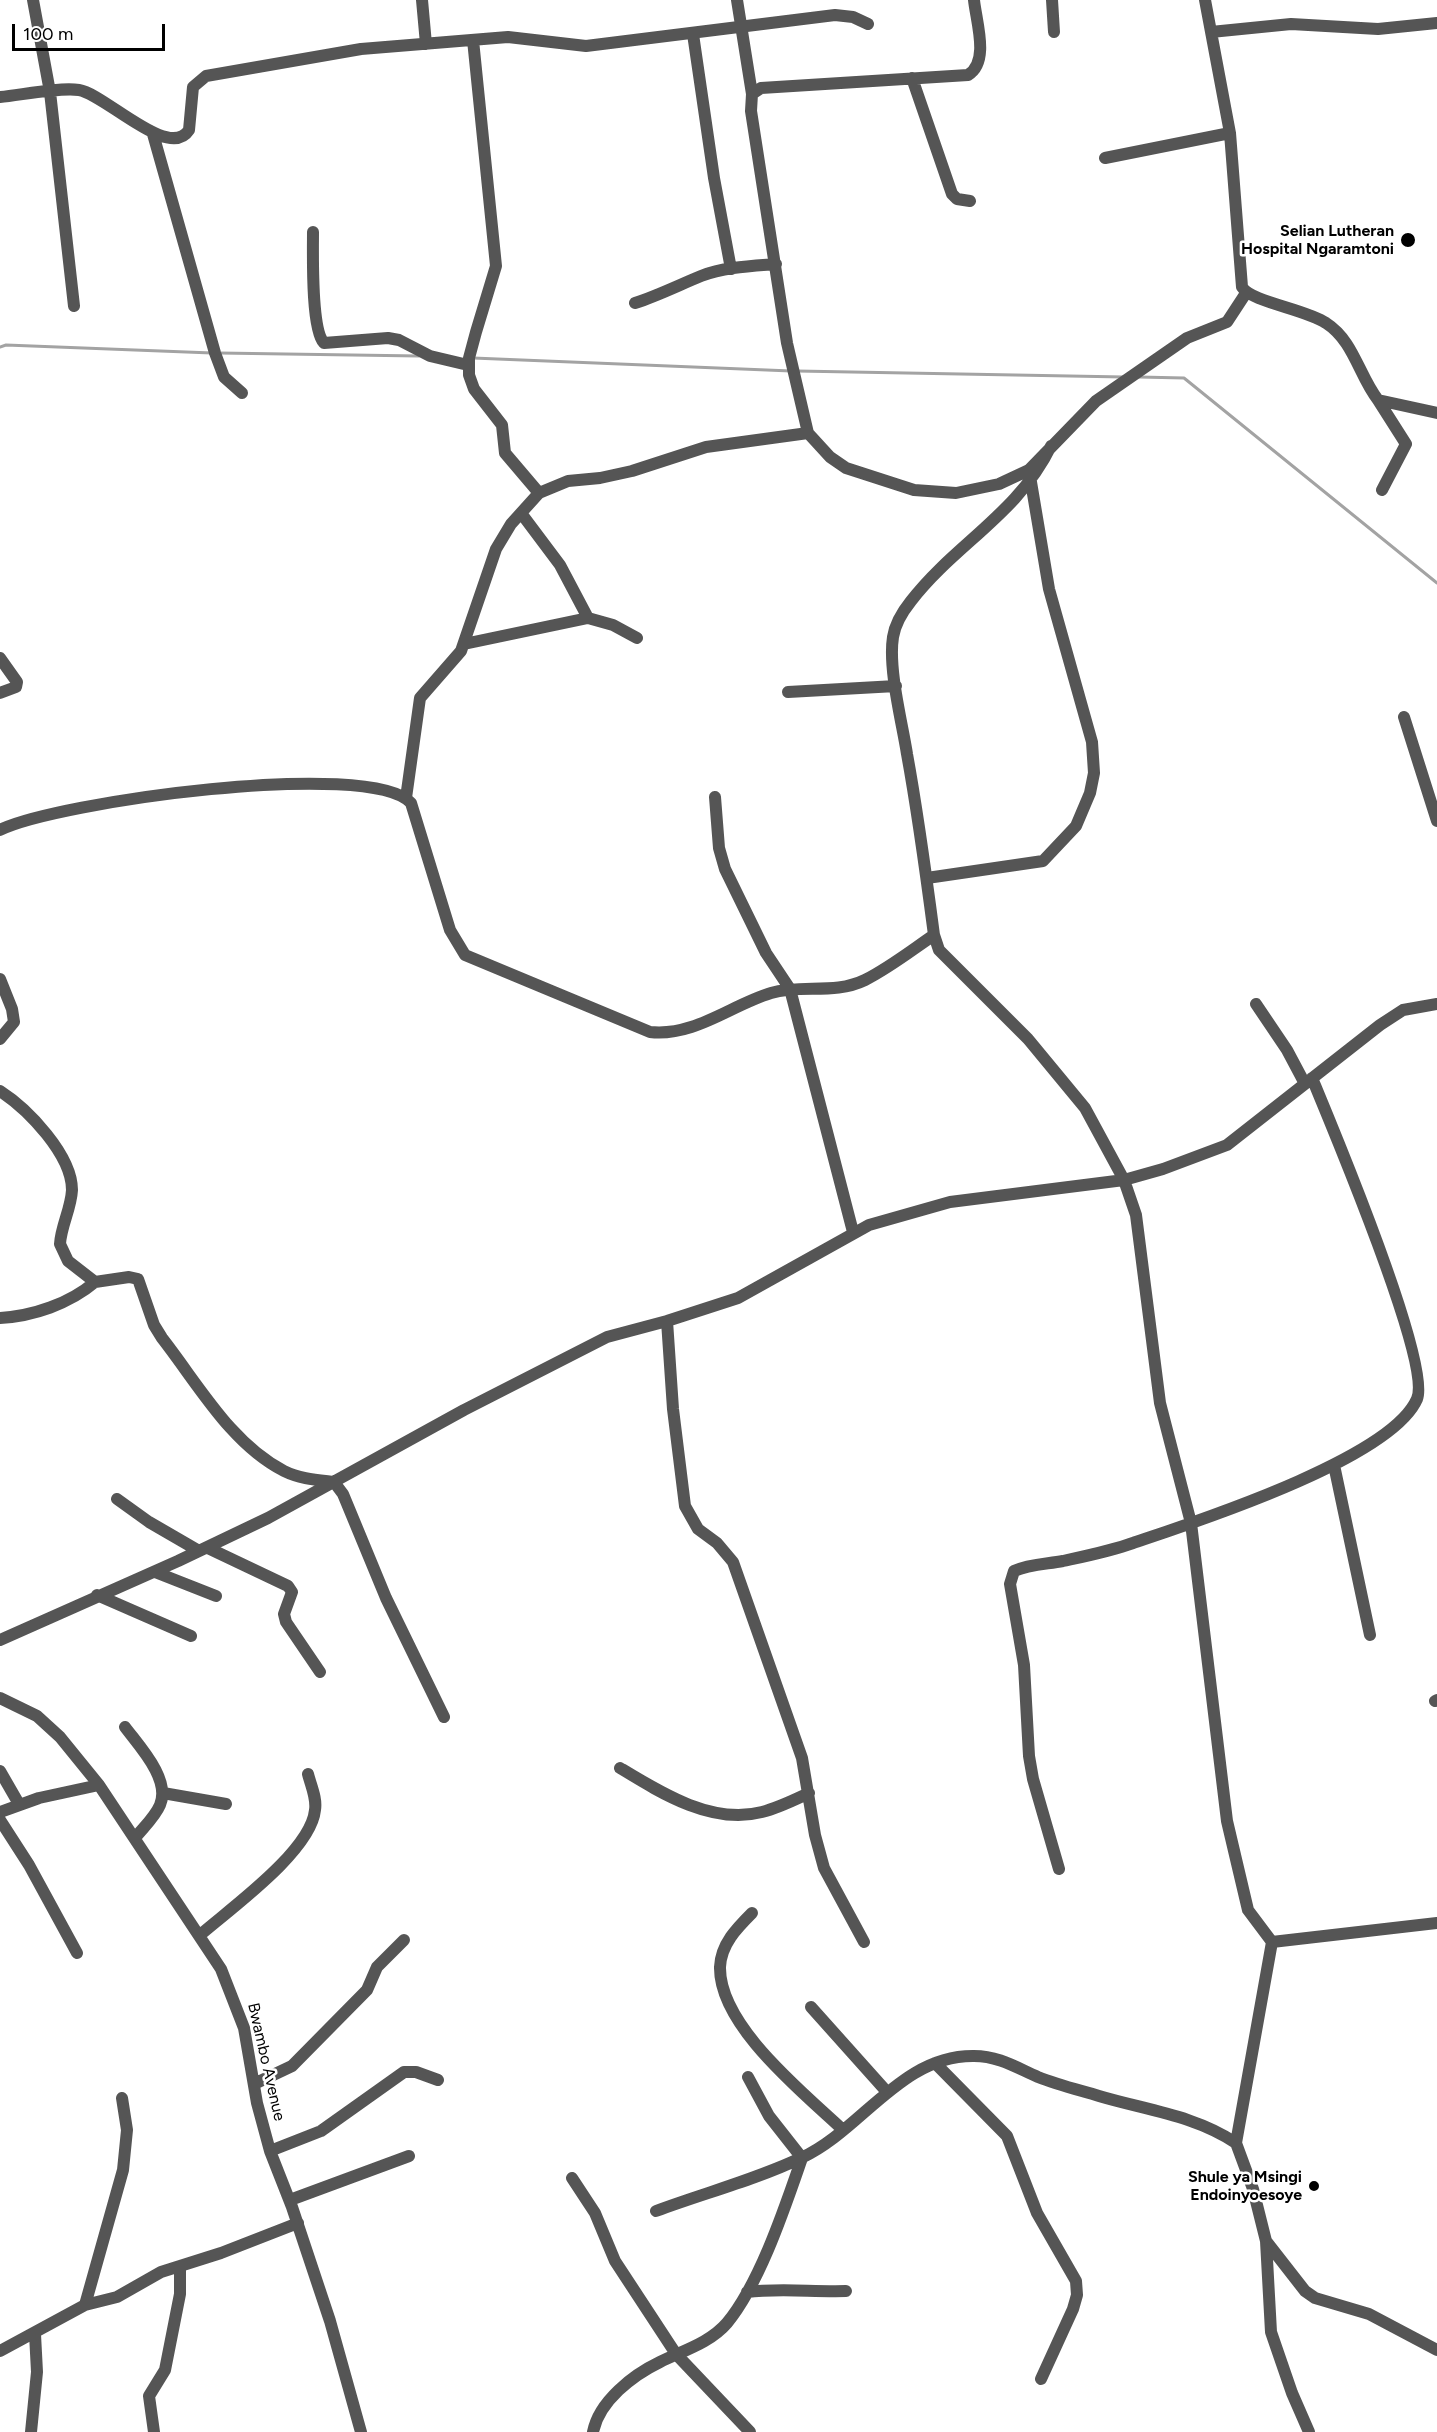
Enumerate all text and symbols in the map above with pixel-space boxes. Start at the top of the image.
scale bar [15,12,168,50]
text: 100 m [23,23,73,45]
place label: Selian Lutheran Hospital Ngaramtoni [1241,221,1394,259]
marker: Selian Lutheran Hospital Ngaramtoni [1399,231,1417,249]
street label: Bwambo Avenue [243,2001,289,2123]
place label: Shule ya Msingi Endoinyoesoye [1188,2167,1302,2205]
marker: Shule ya Msingi Endoinyoesoye [1307,2179,1321,2193]

